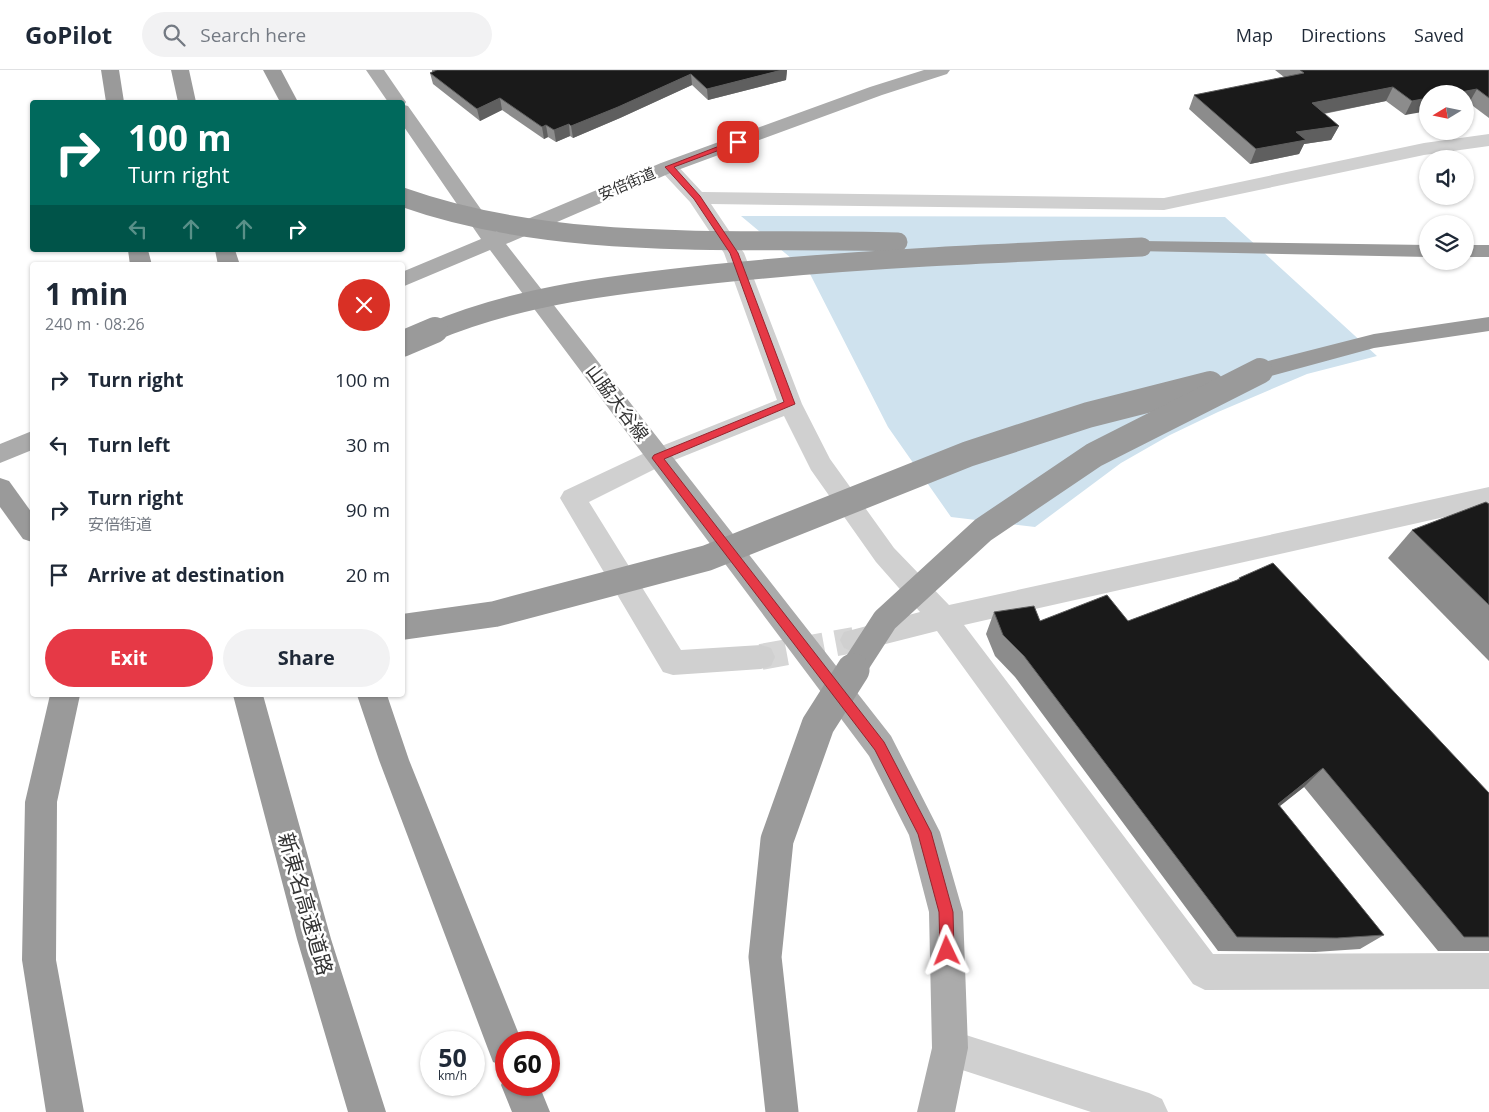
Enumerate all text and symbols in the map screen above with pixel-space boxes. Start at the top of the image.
search box [142,12,492,57]
text: GoPilot [25,18,112,51]
icon: search [160,21,188,49]
text: Search here [200,22,306,48]
text: Map [1236,23,1273,47]
text: Directions [1301,23,1386,47]
text: Saved [1414,23,1464,47]
north arrow [1419,85,1474,140]
map controls [1419,85,1474,270]
text: 100 m [128,114,232,161]
icon: right [45,120,110,185]
pin [717,121,759,163]
icon: arrive [724,128,752,156]
button: sound [1419,150,1474,205]
text: Turn right [128,159,230,189]
street label: 安倍街道 [595,162,658,204]
icon: left [124,215,152,243]
icon: ahead [177,215,205,243]
icon: ahead [230,215,258,243]
icon: right [283,215,311,243]
button: layers [1419,215,1474,270]
text: 1 min [45,273,128,314]
button: close [338,279,390,331]
text: 240 m · 08:26 [45,313,145,335]
street label: 山脇大谷線 [581,359,654,446]
icon: right [45,366,73,394]
text: Turn right [88,367,183,393]
text: 100 m [335,367,390,393]
icon: left [45,431,73,459]
text: Turn left [88,432,170,458]
text: 30 m [346,432,390,458]
text: Turn right [88,485,183,511]
icon: right [45,496,73,524]
text: 90 m [346,497,390,523]
text: 安倍街道 [88,513,152,535]
icon: arrive [45,561,73,589]
text: Arrive at destination [88,562,285,588]
text: 20 m [346,562,390,588]
button: Exit [45,629,213,687]
button: Share [223,629,390,687]
street label: 新東名高速道路 [272,829,340,978]
position arrow [920,924,972,976]
speed limit sign: 60 [495,1031,560,1096]
text: 50 [438,1040,467,1074]
text: km/h [438,1067,467,1084]

